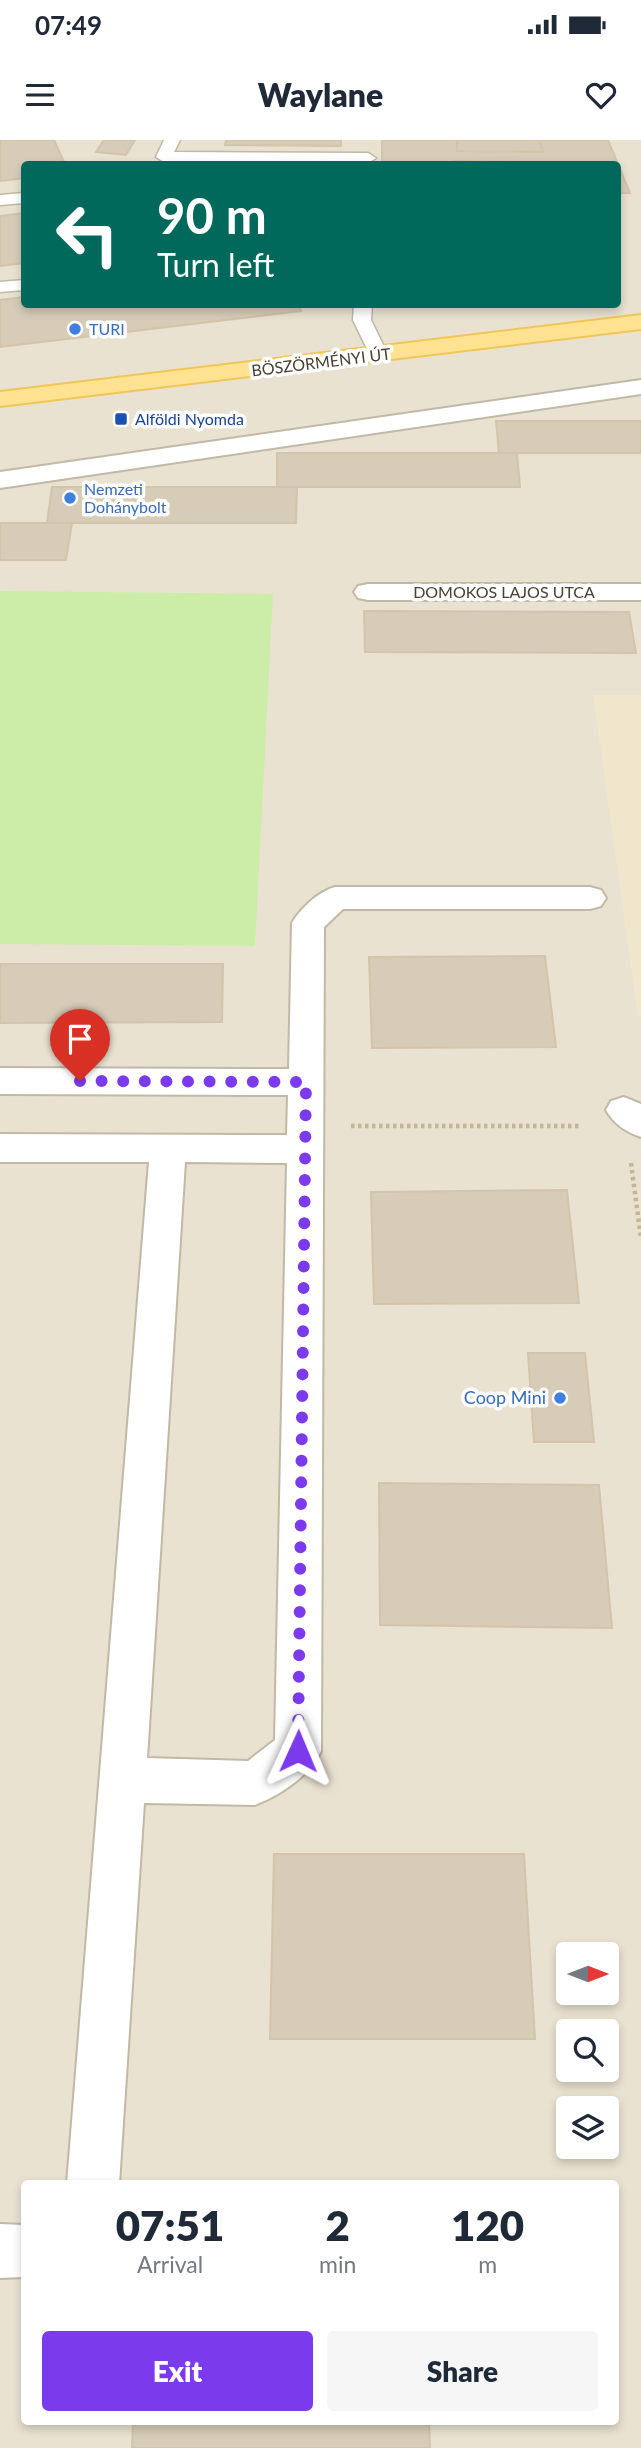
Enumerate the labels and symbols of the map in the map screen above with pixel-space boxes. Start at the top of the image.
place label: TURI [89,319,125,338]
marker: TURI [67,321,83,337]
street label: BÖSZÖRMÉNYI ÚT [250,343,392,379]
place label: Alföldi Nyomda [135,409,244,428]
marker: Alföldi Nyomda [113,411,129,427]
place label: Nemzeti Dohánybolt [84,479,167,516]
marker: Nemzeti Dohánybolt [62,490,78,506]
street label: DOMOKOS LAJOS UTCA [413,582,595,601]
pin [50,1009,110,1081]
place label: Coop Mini [464,1386,546,1408]
marker: Coop Mini [552,1390,568,1406]
position arrow [261,1714,335,1788]
north arrow [556,1942,620,2006]

